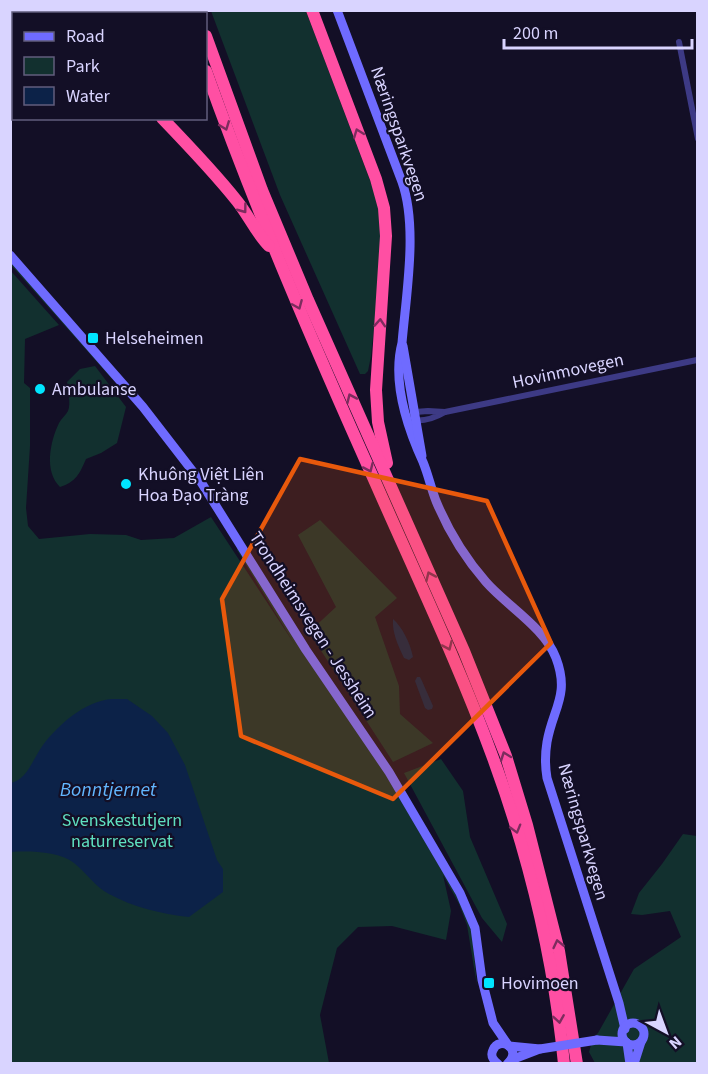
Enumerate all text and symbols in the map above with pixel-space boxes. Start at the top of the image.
legend [12,12,207,120]
scale bar [504,12,692,50]
text: 200 m [513,21,558,46]
text: Road [66,24,105,49]
text: Park [66,54,100,79]
street label: Næringsparkvegen [364,63,434,205]
text: Water [66,84,110,109]
one-way arrow [218,120,231,131]
one-way arrow [353,128,366,139]
one-way arrow [236,203,247,214]
one-way arrow [290,299,302,310]
one-way arrow [373,319,386,328]
place label: Helseheimen [105,326,204,351]
marker: Helseheimen [86,331,100,345]
street label: Hovinmovegen [510,347,626,395]
place label: Ambulanse [52,377,136,402]
marker: Ambulanse [33,382,47,396]
one-way arrow [346,393,358,404]
place label: Khuông Việt Liên Hoa Đạo Tràng [138,462,264,508]
one-way arrow [362,462,374,473]
marker: Khuông Việt Liên Hoa Đạo Tràng [119,477,133,491]
street label: Trondheimsvegen - Jessheim [243,527,383,723]
one-way arrow [425,571,437,582]
one-way arrow [441,640,453,651]
one-way arrow [500,751,513,762]
street label: Næringsparkvegen [551,761,615,903]
water label: Bonntjernet [60,776,157,804]
park label: Svenskestutjern naturreservat [62,808,182,854]
one-way arrow [509,823,521,834]
one-way arrow [552,939,565,949]
place label: Hovimoen [501,971,579,996]
marker: Hovimoen [482,976,496,990]
north arrow [636,1002,696,1062]
one-way arrow [552,1014,564,1024]
text: N [664,1031,686,1054]

